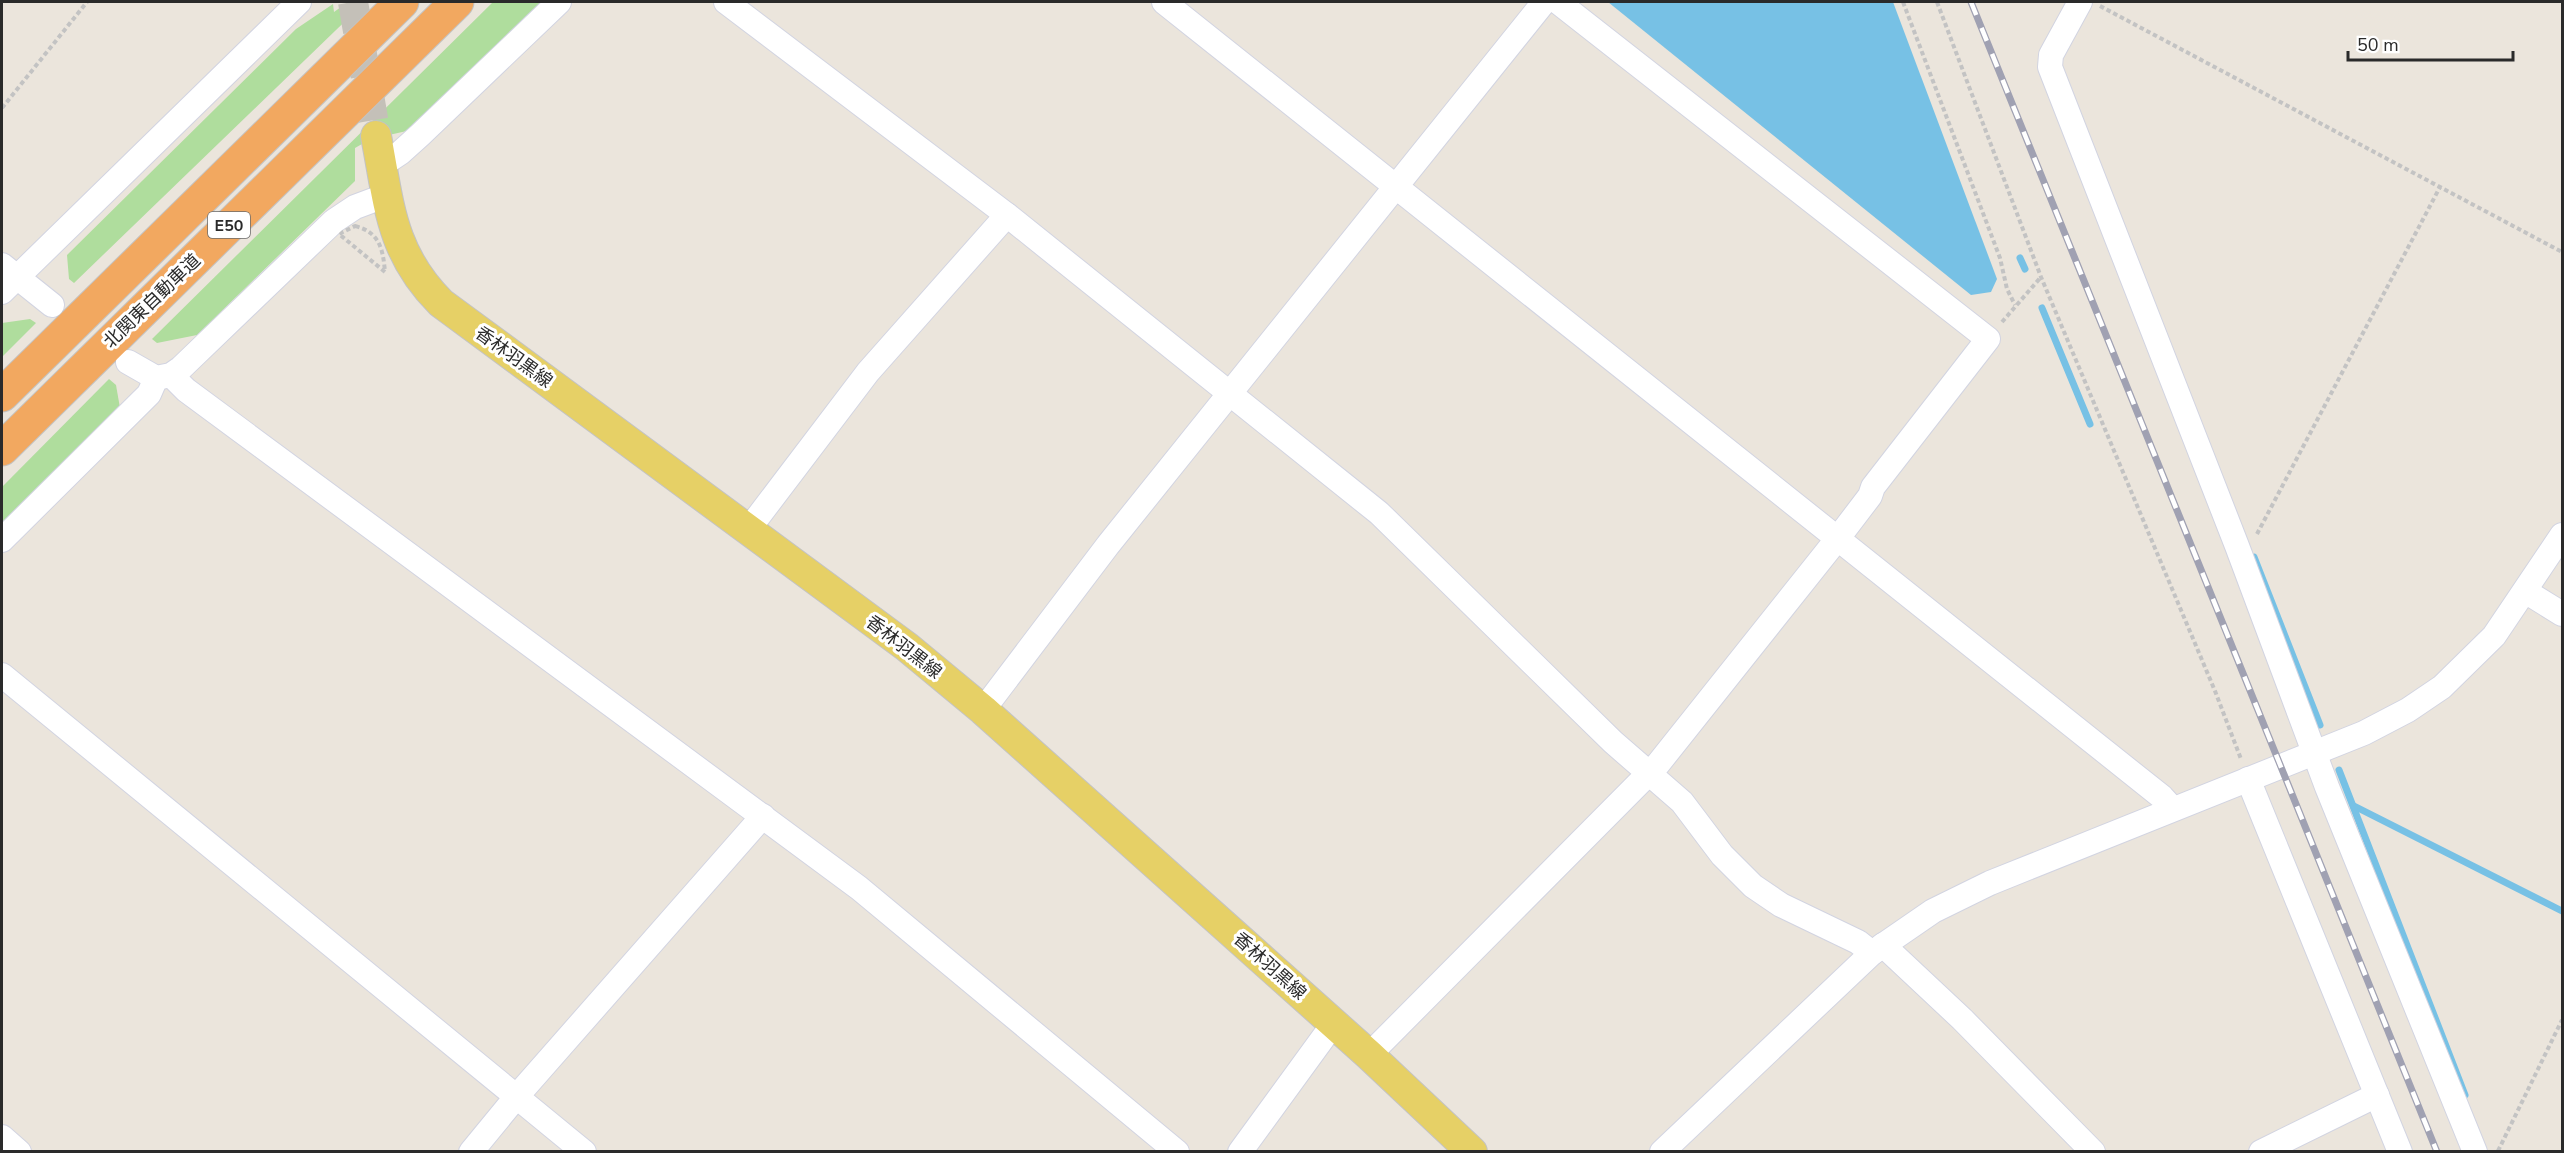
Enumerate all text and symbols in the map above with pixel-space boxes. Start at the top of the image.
scale bar [2348,24,2513,62]
text: 50 m [2357,33,2399,57]
road number: E50 [208,212,250,238]
street label: 北関東自動車道 [98,249,206,353]
street label: 香林羽黒線 [471,321,557,393]
street label: 香林羽黒線 [861,610,947,684]
street label: 香林羽黒線 [1229,927,1311,1005]

